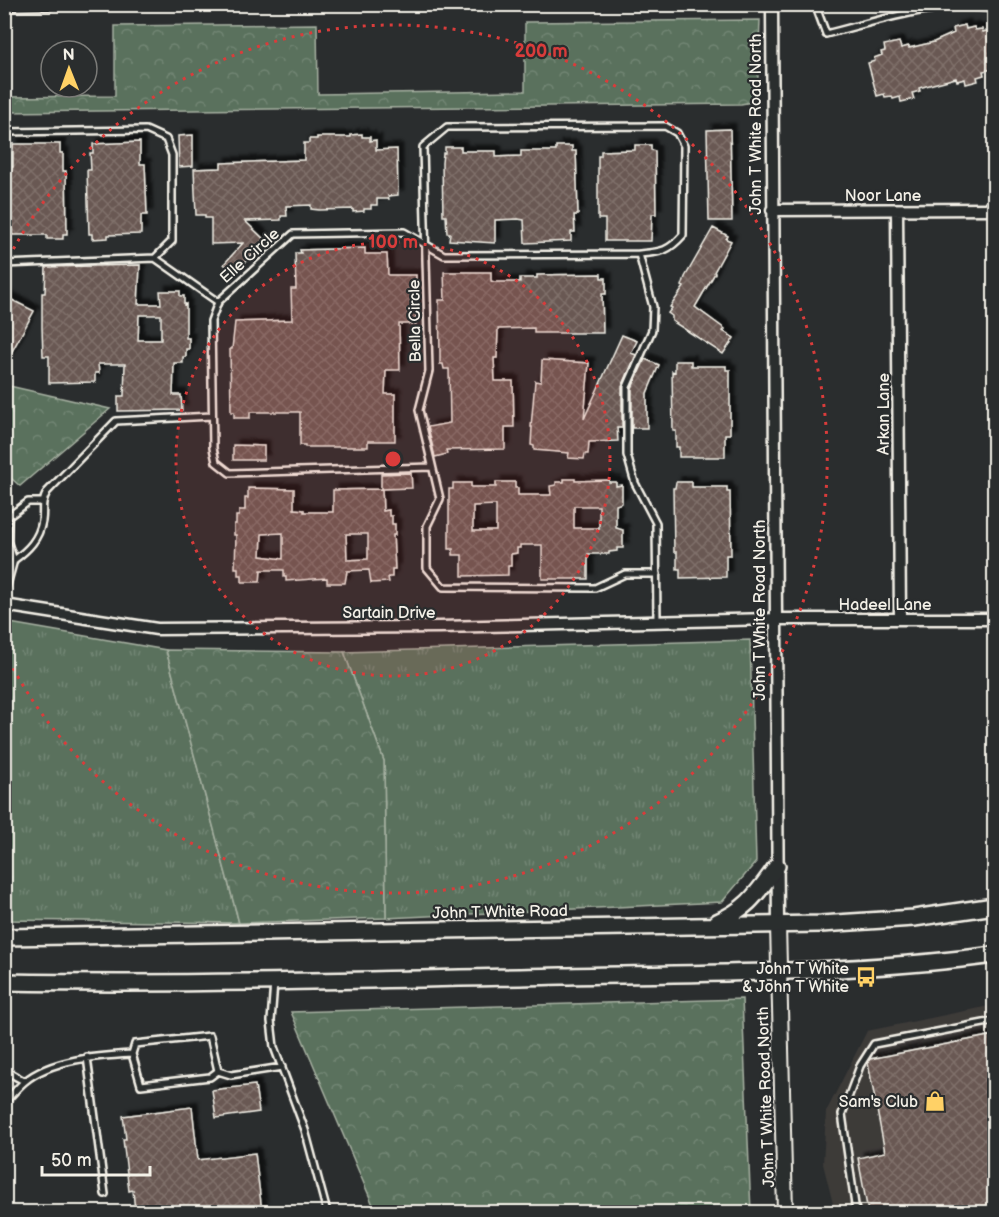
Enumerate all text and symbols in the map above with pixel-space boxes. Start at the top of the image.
street label: John T White Road North [747,33,766,214]
north arrow [39,39,99,99]
text: 200 m [514,41,568,62]
text: N [63,46,75,65]
street label: Noor Lane [845,187,922,206]
street label: Elle Circle [216,224,284,288]
text: 100 m [368,232,418,253]
street label: Bella Circle [405,279,426,363]
street label: Arkan Lane [875,373,894,455]
centre of rings [383,449,403,469]
street label: John T White Road North [751,519,770,700]
street label: Hadeel Lane [838,596,932,615]
street label: Sartain Drive [343,604,436,623]
street label: John T White Road [432,902,568,923]
place label: John T White & John T White [742,960,850,997]
bus stop icon: John T White & John T White [854,965,878,989]
street label: John T White Road North [754,1006,779,1188]
shop icon: Sam's Club [923,1089,947,1113]
place label: Sam's Club [839,1093,918,1112]
scale bar [42,1139,150,1177]
text: 50 m [51,1150,92,1171]

